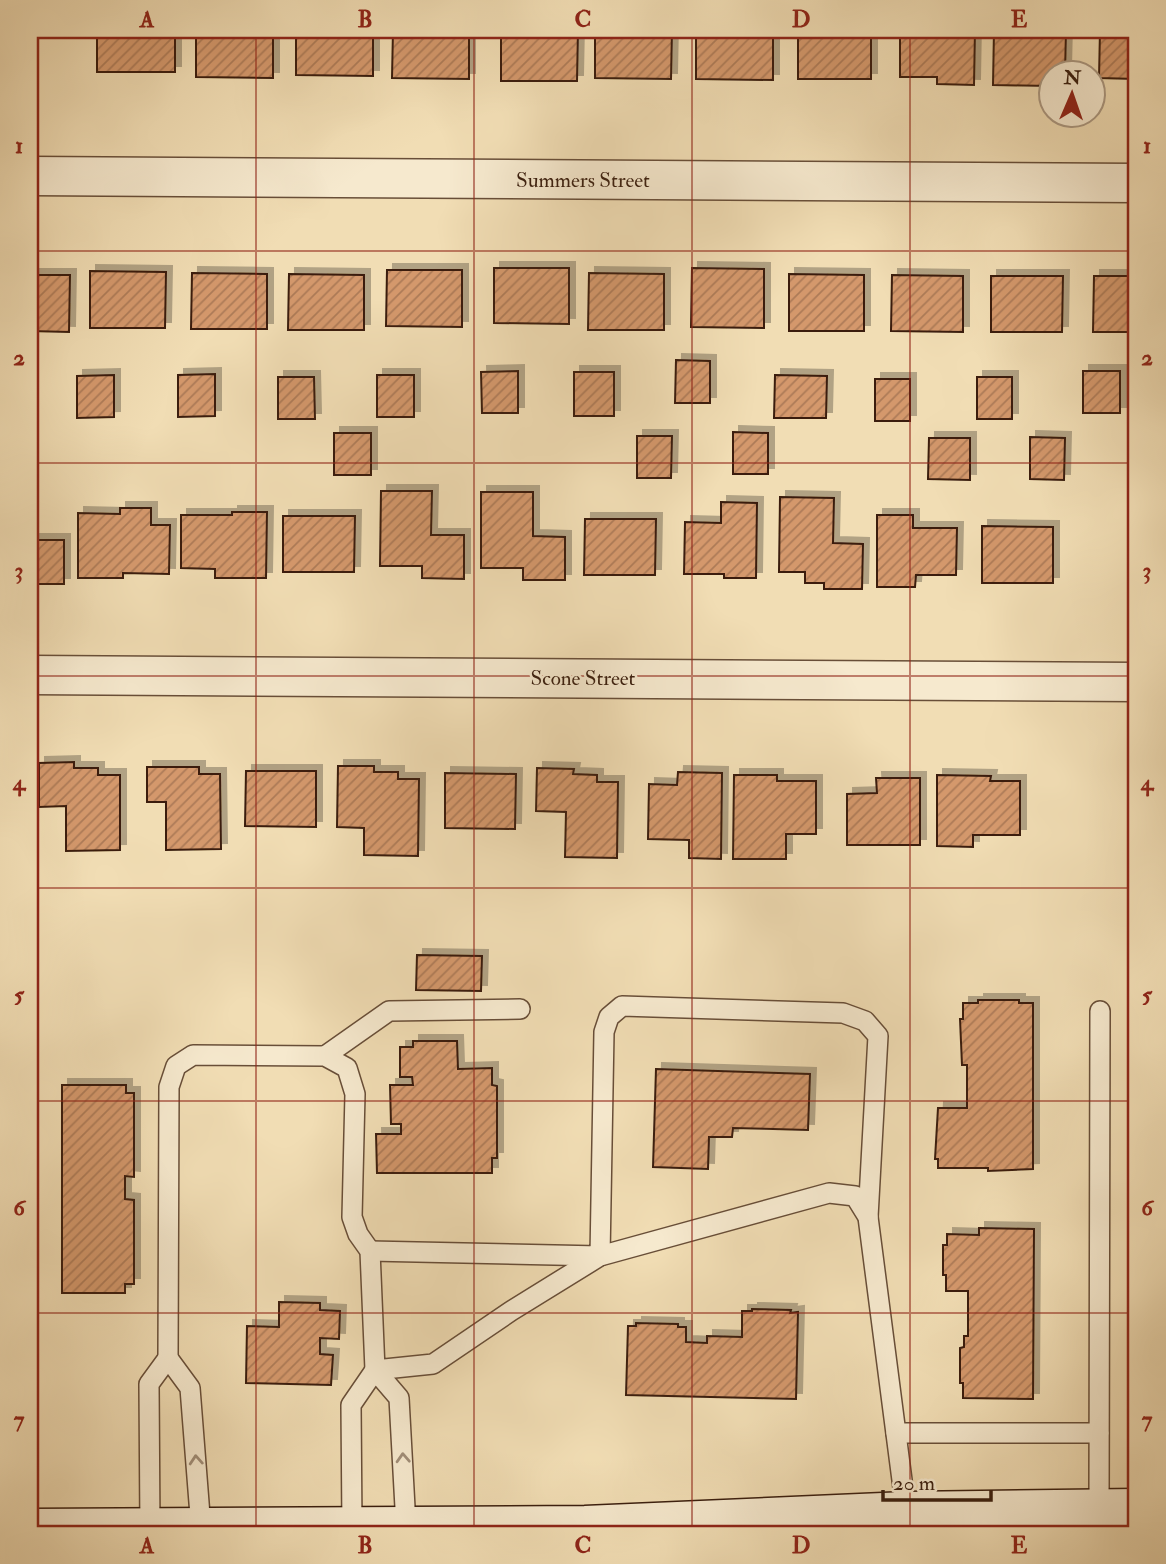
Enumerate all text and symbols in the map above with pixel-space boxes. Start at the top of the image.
text: A [139,5,155,34]
text: B [357,5,373,34]
text: C [575,5,591,34]
text: D [792,5,810,34]
text: E [1011,5,1028,34]
north arrow [1036,60,1106,130]
text: N [1063,66,1082,90]
text: 1 [15,131,23,160]
text: 1 [1143,131,1151,160]
street label: Summers Street [516,167,650,194]
text: 2 [13,343,25,372]
text: 2 [1141,343,1153,372]
text: 3 [15,556,23,585]
text: 3 [1143,556,1151,585]
street label: Scone Street [531,665,636,692]
text: 4 [12,768,27,797]
text: 4 [1140,768,1155,797]
text: 5 [14,980,25,1009]
text: 5 [1142,980,1153,1009]
text: 6 [13,1193,27,1222]
text: 6 [1141,1193,1155,1222]
text: 7 [14,1405,25,1434]
text: 7 [1142,1405,1153,1434]
one-way arrow [395,1452,410,1463]
one-way arrow [189,1454,204,1465]
scale bar [883,1459,991,1503]
text: 20 m [893,1470,935,1497]
text: A [139,1531,155,1560]
text: B [357,1531,373,1560]
text: C [575,1531,591,1560]
text: D [792,1531,810,1560]
text: E [1011,1531,1028,1560]

